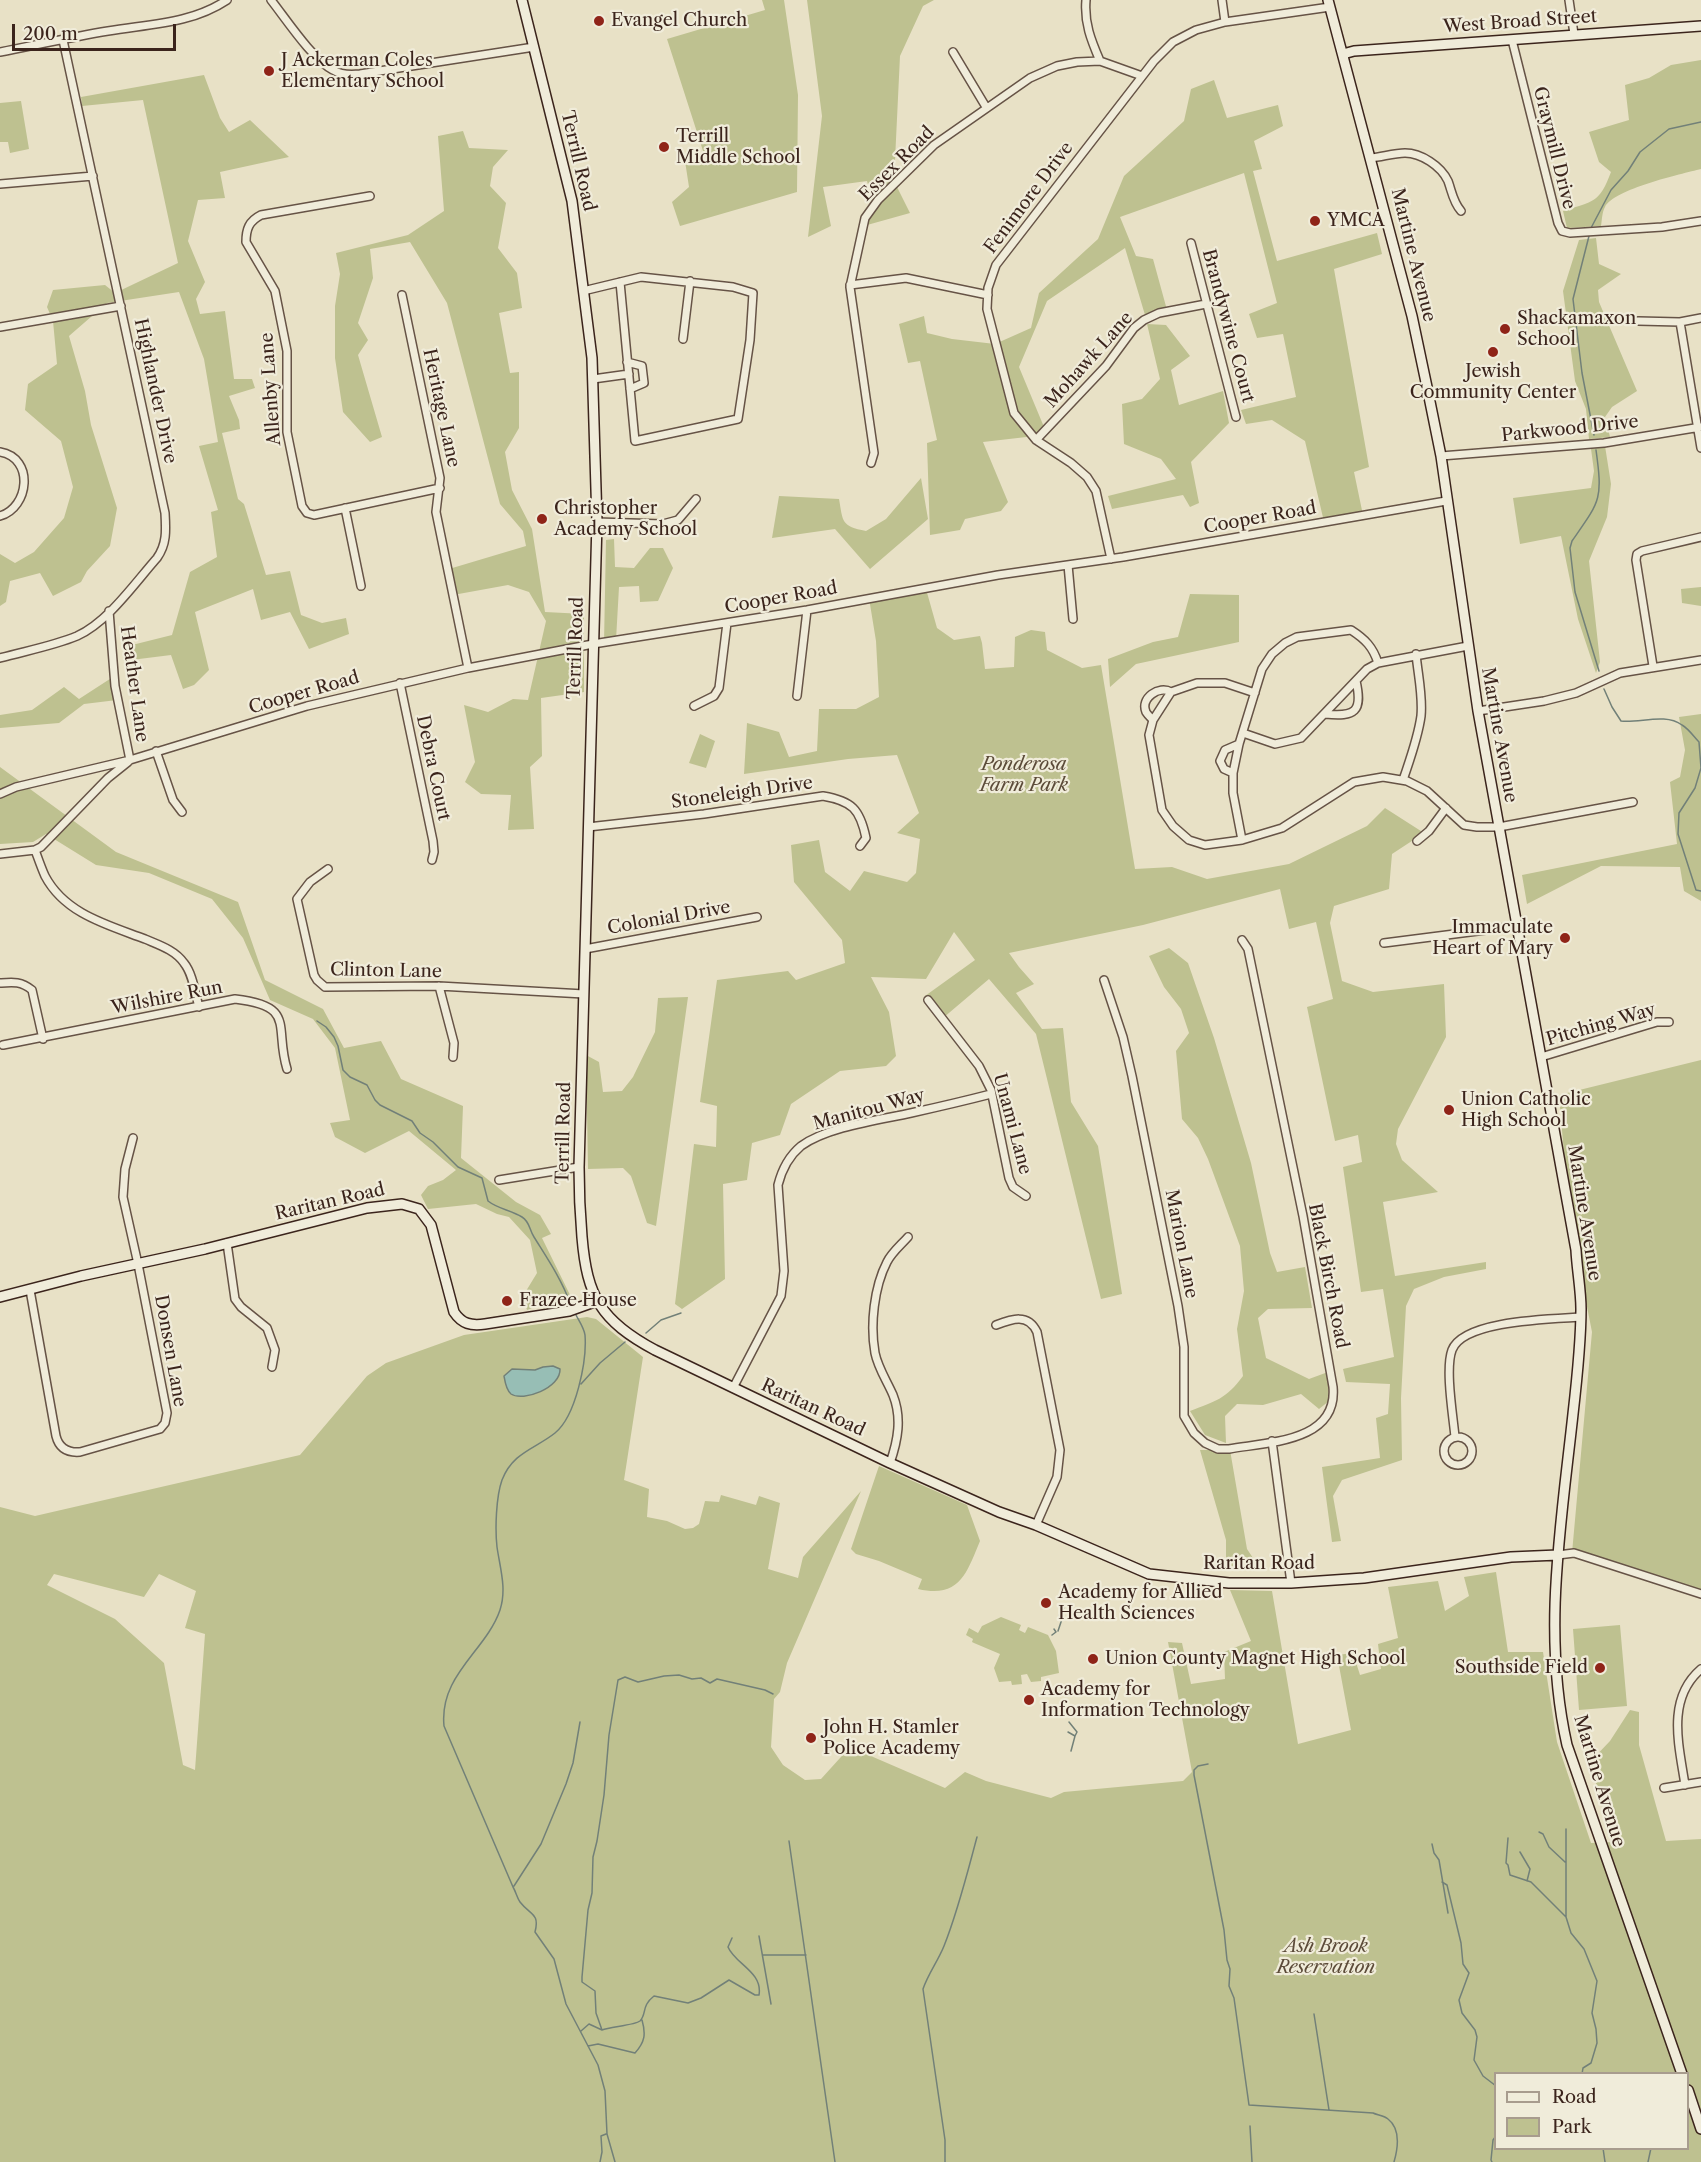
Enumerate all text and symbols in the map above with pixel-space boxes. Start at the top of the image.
street label: West Broad Street [1442,6,1598,38]
place label: Evangel Church [611,10,747,32]
scale bar [15,12,178,50]
marker: Evangel Church [592,14,606,28]
text: 200 m [23,23,78,45]
place label: J Ackerman Coles Elementary School [281,50,444,92]
marker: J Ackerman Coles Elementary School [262,64,276,78]
street label: Graymill Drive [1528,84,1580,212]
street label: Terrill Road [556,109,600,213]
street label: Essex Road [855,122,939,206]
place label: Terrill Middle School [676,126,801,168]
street label: Fenimore Drive [980,138,1078,258]
marker: Terrill Middle School [657,140,671,154]
street label: Martine Avenue [1386,186,1440,324]
place label: YMCA [1327,210,1385,232]
marker: YMCA [1308,214,1322,228]
street label: Brandywine Court [1197,247,1259,405]
street label: Mohawk Lane [1040,308,1138,412]
place label: Shackamaxon School [1517,308,1636,350]
street label: Highlander Drive [129,316,181,466]
marker: Shackamaxon School [1498,322,1512,336]
street label: Allenby Lane [256,332,286,446]
marker: Jewish Community Center [1486,345,1500,359]
street label: Heritage Lane [418,347,464,469]
place label: Jewish Community Center [1410,361,1576,404]
street label: Parkwood Drive [1500,411,1640,447]
street label: Cooper Road [1202,497,1318,539]
place label: Christopher Academy School [554,498,697,540]
marker: Christopher Academy School [535,512,549,526]
street label: Cooper Road [723,577,839,619]
street label: Terrill Road [563,596,589,700]
street label: Heather Lane [115,624,153,744]
street label: Martine Avenue [1476,666,1522,804]
street label: Cooper Road [246,667,362,719]
street label: Debra Court [411,713,455,823]
park label: Ponderosa Farm Park [980,754,1068,796]
street label: Stoneleigh Drive [670,772,814,814]
street label: Colonial Drive [606,897,732,939]
place label: Immaculate Heart of Mary [1432,917,1553,960]
marker: Immaculate Heart of Mary [1558,931,1572,945]
street label: Clinton Lane [330,959,442,983]
street label: Wilshire Run [110,977,224,1019]
street label: Pitching Way [1544,999,1658,1051]
street label: Unami Lane [988,1071,1036,1177]
street label: Terrill Road [552,1082,576,1184]
street label: Manitou Way [811,1085,927,1135]
place label: Union Catholic High School [1461,1089,1591,1132]
marker: Union Catholic High School [1442,1103,1456,1117]
street label: Martine Avenue [1563,1144,1605,1282]
street label: Raritan Road [273,1179,387,1225]
street label: Marion Lane [1160,1188,1202,1300]
street label: Black Birch Road [1303,1202,1353,1350]
place label: Frazee House [519,1290,637,1312]
street label: Donsen Lane [150,1293,190,1409]
marker: Frazee House [500,1294,514,1308]
street label: Raritan Road [758,1375,868,1441]
street label: Raritan Road [1203,1553,1315,1575]
place label: Academy for Allied Health Sciences [1058,1582,1222,1624]
marker: Academy for Allied Health Sciences [1039,1596,1053,1610]
place label: Union County Magnet High School [1105,1648,1406,1670]
marker: Union County Magnet High School [1086,1652,1100,1666]
place label: Southside Field [1455,1657,1588,1679]
marker: Southside Field [1593,1661,1607,1675]
place label: Academy for Information Technology [1041,1679,1250,1722]
marker: Academy for Information Technology [1022,1693,1036,1707]
street label: Martine Avenue [1569,1712,1629,1850]
place label: John H. Stamler Police Academy [823,1717,960,1760]
marker: John H. Stamler Police Academy [804,1731,818,1745]
park label: Ash Brook Reservation [1277,1936,1375,1978]
legend [1494,2072,1689,2150]
text: Road [1552,2086,1597,2108]
text: Park [1552,2116,1591,2138]

